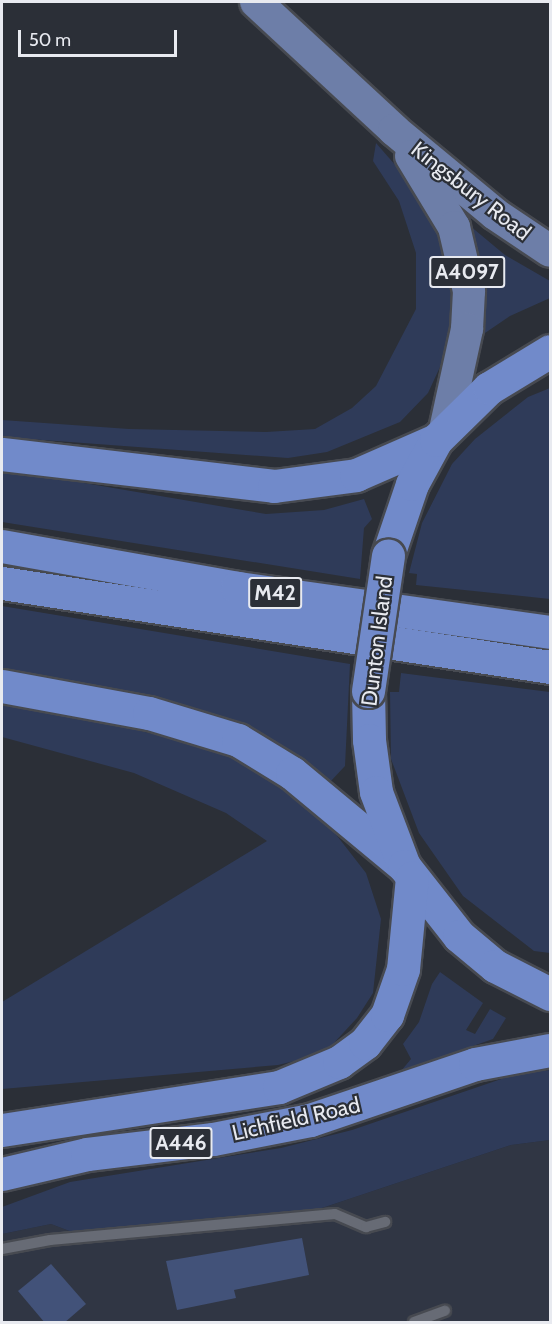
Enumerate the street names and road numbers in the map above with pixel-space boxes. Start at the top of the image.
street label: Kingsbury Road [406,136,536,246]
road number: A4097 [428,254,506,290]
street label: Dunton Island [356,574,398,708]
road number: M42 [248,575,302,611]
street label: Lichfield Road [229,1091,363,1147]
road number: A446 [148,1125,214,1161]

